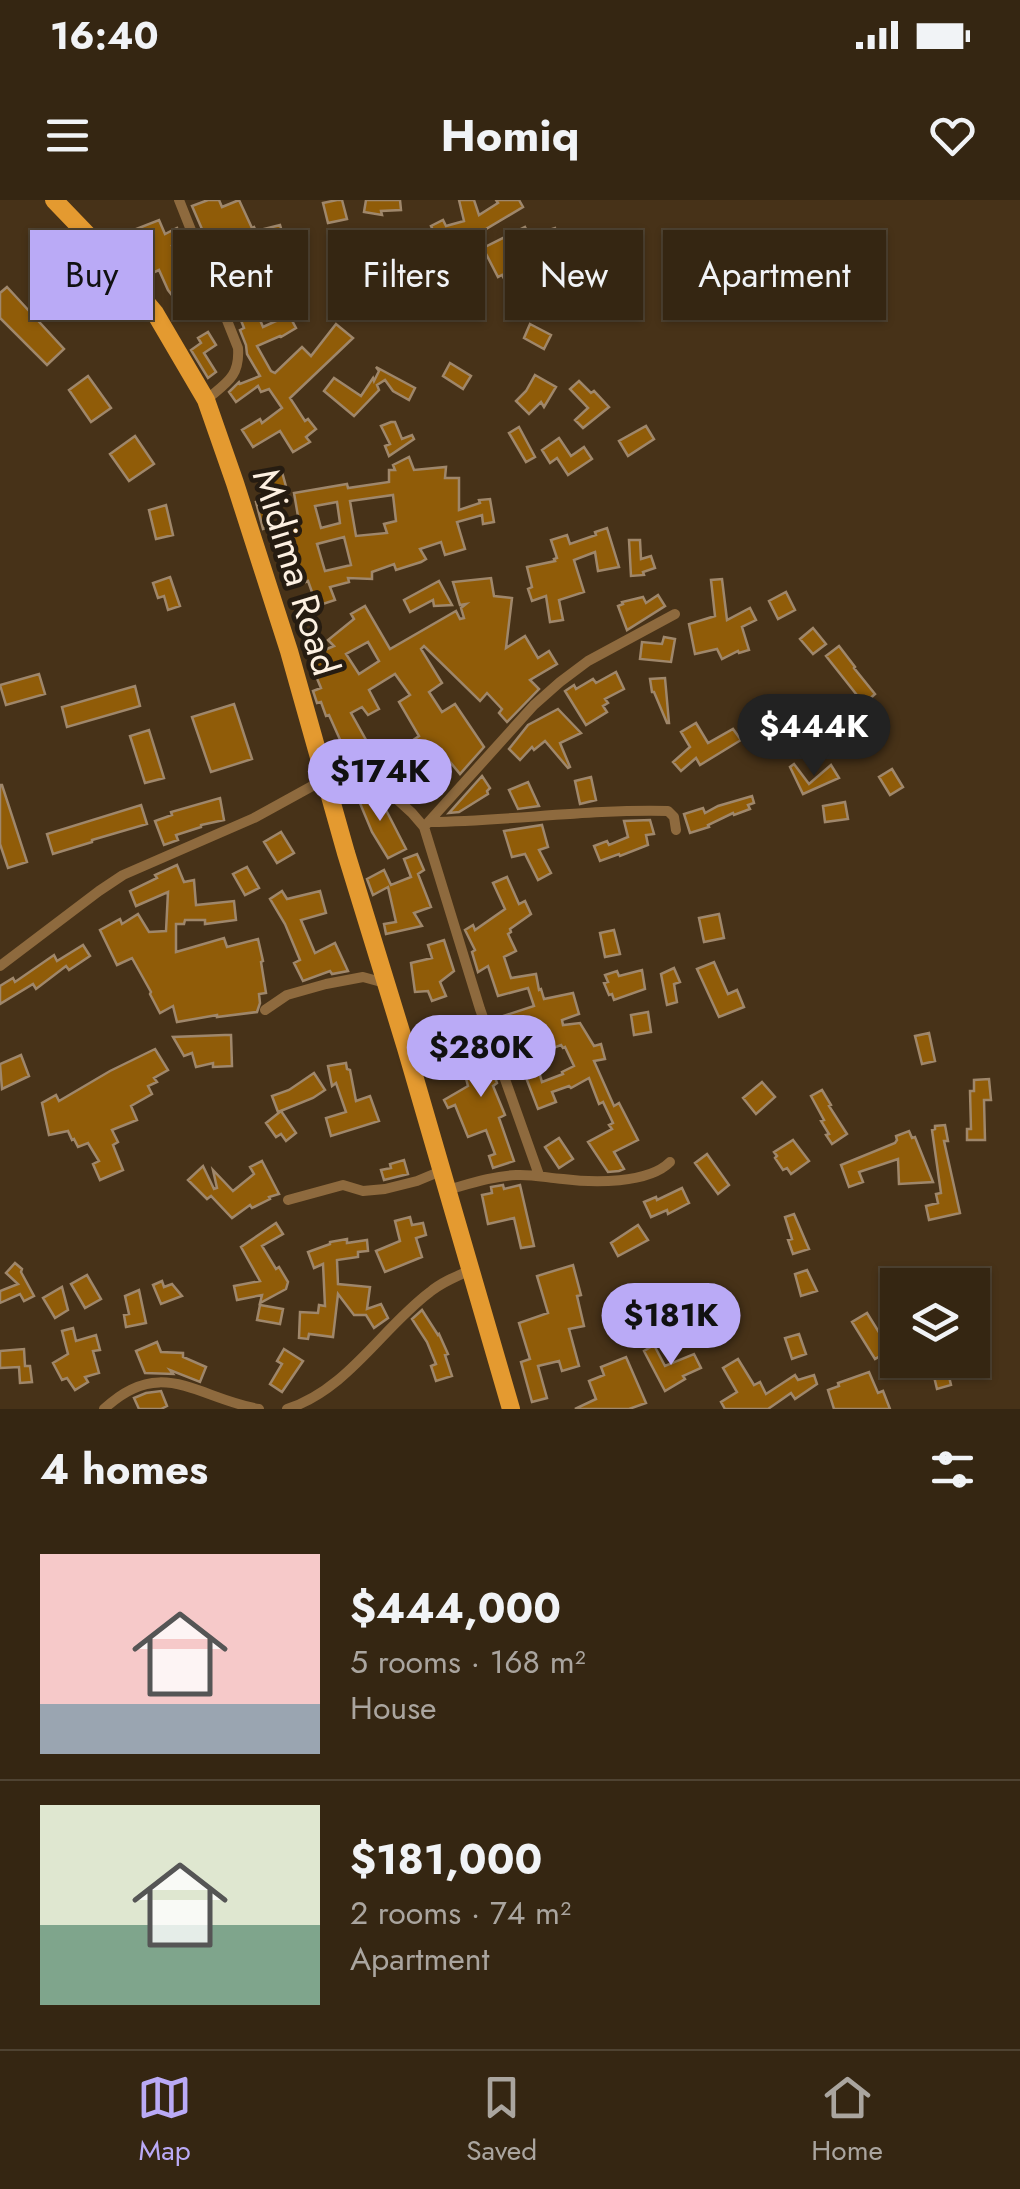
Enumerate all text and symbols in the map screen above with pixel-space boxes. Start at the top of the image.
text: 16:40 [50,8,159,63]
text: Homiq [440,103,580,168]
icon: menu [40,108,95,163]
icon: heart [925,108,980,163]
chip: Buy [30,230,153,320]
chip: Rent [173,230,308,320]
chip: Filters [328,230,485,320]
chip: New [505,230,643,320]
chip: Apartment [663,230,886,320]
street label: Midima Road [239,462,354,682]
pin: $444K [744,694,884,779]
text: $444K [759,703,869,749]
pin: $174K [310,739,450,824]
text: $174K [330,748,430,794]
pin: $280K [411,1015,551,1100]
text: $280K [429,1024,533,1070]
map controls [880,1268,990,1378]
button: layers [880,1268,990,1378]
pin: $181K [601,1283,741,1368]
text: $181K [624,1292,718,1338]
text: 4 homes [40,1439,208,1500]
icon: filters [925,1442,980,1497]
text: $444,000 [350,1578,561,1639]
icon: home [120,1594,240,1714]
text: 5 rooms · 168 m² [350,1639,586,1685]
text: House [350,1685,437,1731]
text: $181,000 [350,1829,542,1890]
icon: home [120,1845,240,1965]
text: 2 rooms · 74 m² [350,1890,571,1936]
text: Apartment [350,1936,489,1982]
tab: Map [137,2070,192,2171]
tab: Saved [466,2070,537,2171]
tab: Home [811,2070,883,2171]

